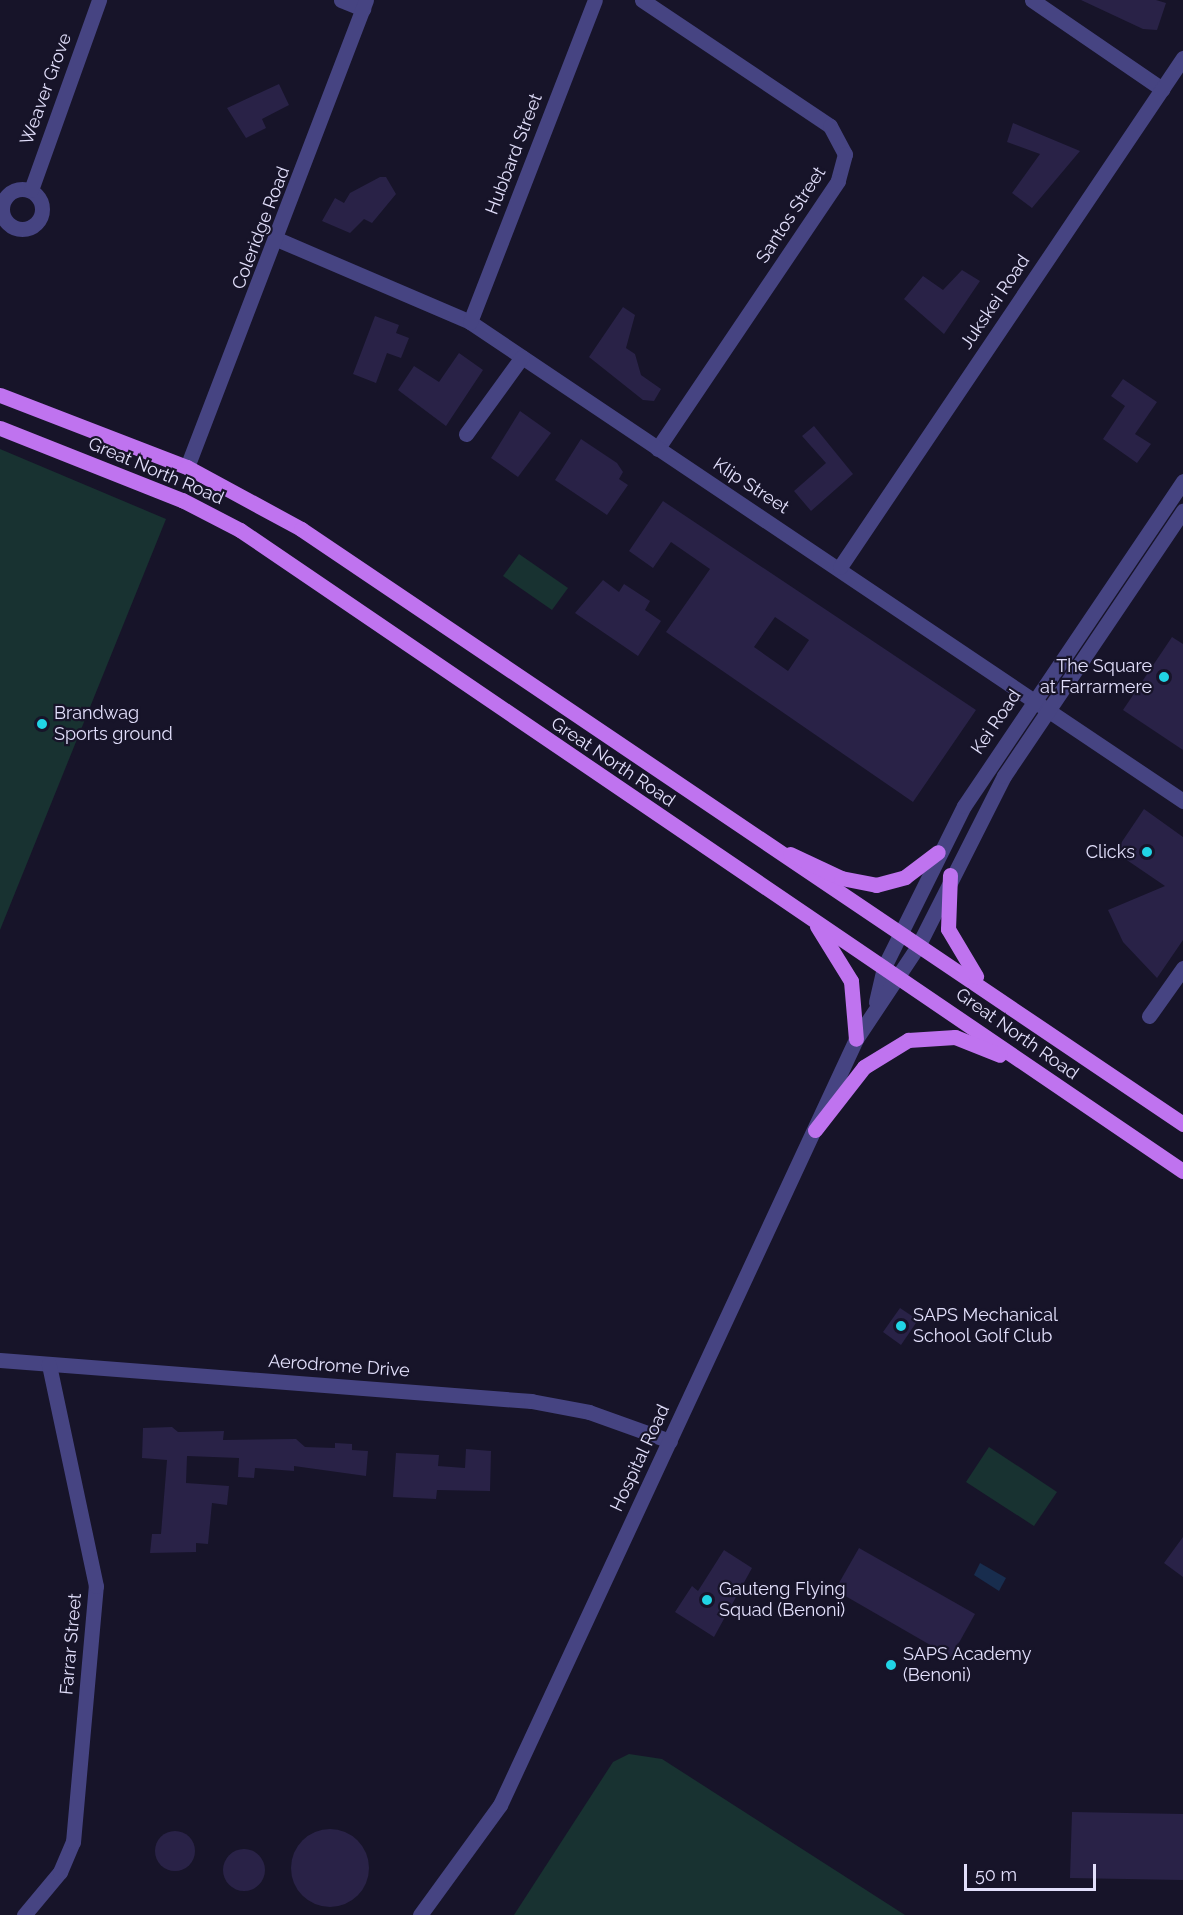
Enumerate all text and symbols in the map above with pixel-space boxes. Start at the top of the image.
street label: Weaver Grove [16,30,76,148]
street label: Hubbard Street [481,90,547,218]
street label: Santos Street [752,163,830,267]
street label: Coleridge Road [228,164,294,292]
street label: Jukskei Road [956,251,1034,353]
street label: Great North Road [85,433,227,509]
street label: Klip Street [709,454,793,518]
place label: The Square at Farrarmere [1040,656,1152,698]
marker: The Square at Farrarmere [1157,670,1171,684]
street label: Kei Road [967,686,1025,758]
place label: Brandwag Sports ground [54,703,173,746]
street label: Great North Road [547,713,679,811]
marker: Brandwag Sports ground [35,717,49,731]
place label: Clicks [1086,841,1135,863]
marker: Clicks [1140,845,1154,859]
street label: Great North Road [951,984,1083,1084]
place label: SAPS Mechanical School Golf Club [913,1305,1058,1348]
marker: SAPS Mechanical School Golf Club [894,1319,908,1333]
street label: Aerodrome Drive [268,1350,410,1382]
street label: Hospital Road [606,1401,674,1515]
place label: Gauteng Flying Squad (Benoni) [719,1579,846,1622]
street label: Farrar Street [56,1592,86,1696]
marker: Gauteng Flying Squad (Benoni) [700,1593,714,1607]
place label: SAPS Academy (Benoni) [903,1644,1032,1686]
marker: SAPS Academy (Benoni) [884,1658,898,1672]
scale bar [967,1852,1099,1890]
text: 50 m [975,1864,1017,1885]

